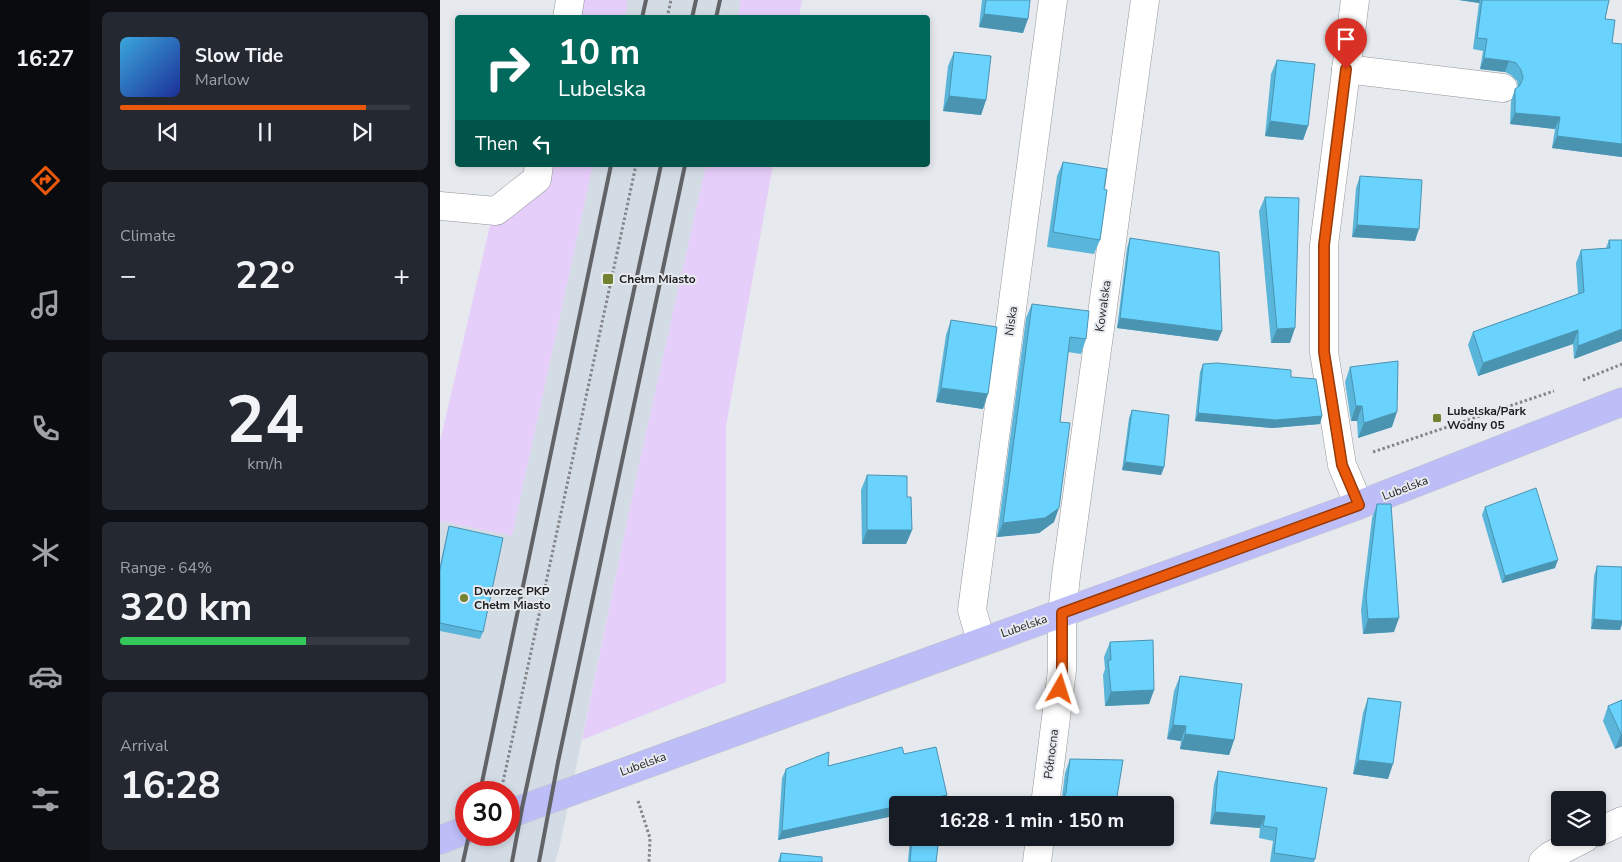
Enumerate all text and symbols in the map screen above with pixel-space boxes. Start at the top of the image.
pin [1325,18,1367,69]
icon: arrive [1332,25,1360,53]
text: 10 m [558,29,640,76]
icon: right [475,35,540,100]
text: Slow Tide [195,43,283,69]
text: 16:27 [16,44,74,74]
text: Marlow [195,69,250,91]
text: Lubelska [558,74,646,104]
icon: previous [154,118,182,146]
icon: pause [251,118,279,146]
icon: next [348,118,376,146]
icon: left [528,130,556,158]
text: Then [475,131,518,157]
icon: directions [28,163,63,198]
text: Climate [120,225,175,247]
text: 22° [235,250,295,301]
text: − [120,257,137,295]
text: + [393,257,410,295]
place label: Chełm Miasto [619,271,696,287]
marker: Chełm Miasto [601,272,615,286]
street label: Kowalska [1091,279,1115,333]
icon: music [28,287,63,322]
street label: Niska [1001,305,1021,337]
text: 24 [226,376,304,465]
place label: Lubelska/Park Wodny 05 [1447,403,1526,433]
icon: phone [28,411,63,446]
marker: Lubelska/Park Wodny 05 [1431,412,1443,424]
text: km/h [247,453,283,475]
street label: Lubelska [1380,472,1430,504]
icon: climate [28,535,63,570]
text: Range · 64% [120,557,212,579]
text: 320 km [120,582,252,633]
place label: Dworzec PKP Chełm Miasto [474,583,551,613]
marker: Dworzec PKP Chełm Miasto [458,592,470,604]
street label: Lubelska [999,611,1049,641]
icon: car [28,659,63,694]
position arrow [1033,662,1085,714]
street label: Północna [1040,728,1062,780]
text: Arrival [120,735,168,757]
street label: Lubelska [618,748,668,780]
text: 16:28 [120,760,221,811]
speed limit sign: 30 [455,781,520,846]
icon: filters [28,782,63,817]
map controls [1551,791,1606,846]
button: layers [1551,791,1606,846]
text: 16:28 · 1 min · 150 m [939,808,1124,834]

